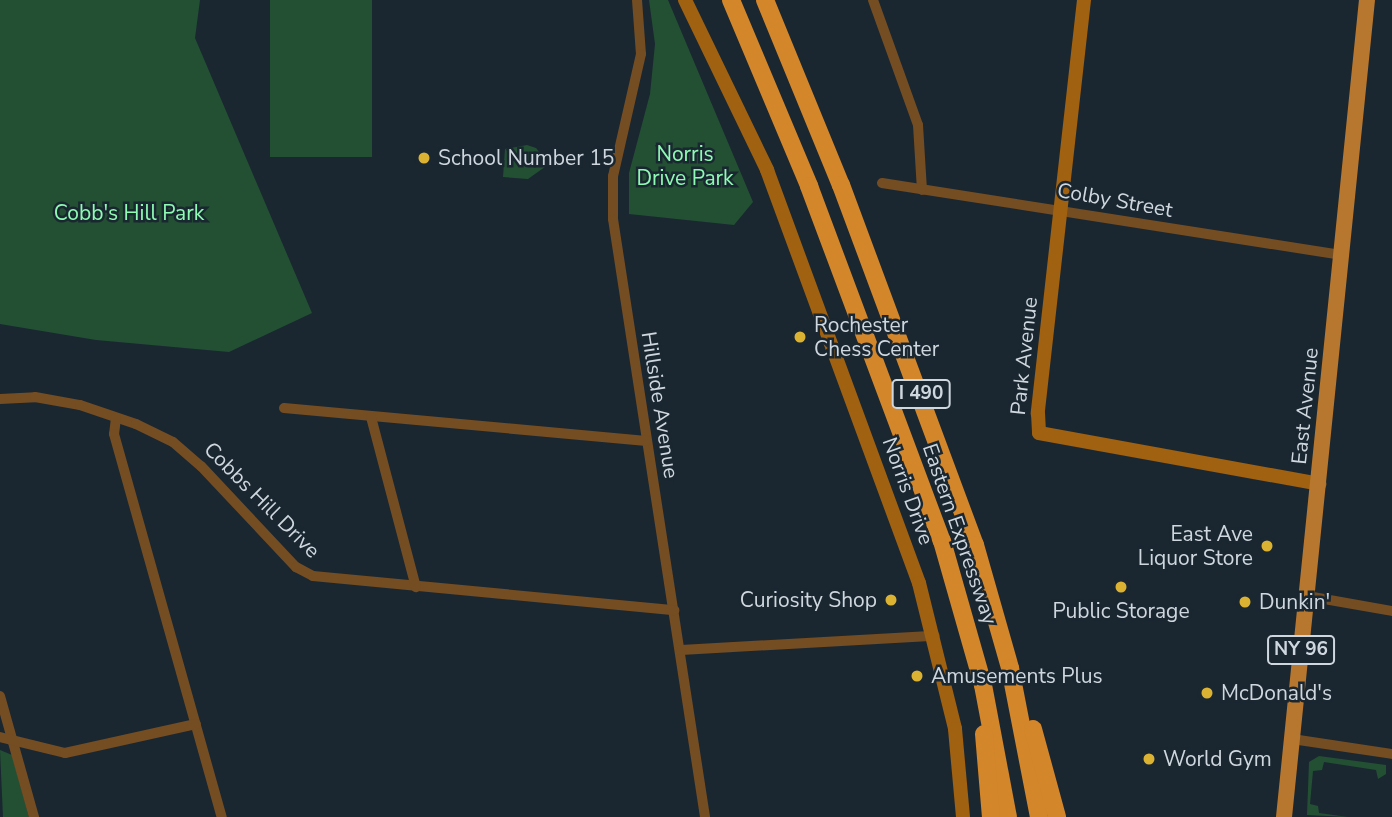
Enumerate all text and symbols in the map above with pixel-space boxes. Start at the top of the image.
park label: Norris Drive Park [636,141,734,191]
place label: School Number 15 [438,145,614,171]
marker: School Number 15 [416,150,432,166]
street label: Colby Street [1055,177,1175,223]
park label: Cobb's Hill Park [54,200,204,226]
street label: Park Avenue [1005,296,1043,416]
place label: Rochester Chess Center [814,312,939,362]
marker: Rochester Chess Center [792,329,808,345]
street label: Hillside Avenue [636,330,684,480]
street label: East Avenue [1286,346,1324,466]
road number: I 490 [891,378,951,410]
street label: Norris Drive [877,434,939,548]
street label: Cobbs Hill Drive [199,437,325,563]
street label: Eastern Expressway [917,440,1003,628]
place label: East Ave Liquor Store [1138,521,1253,571]
marker: East Ave Liquor Store [1259,538,1275,554]
marker: Public Storage [1113,579,1129,595]
place label: Curiosity Shop [740,587,877,613]
place label: Dunkin' [1259,589,1330,615]
marker: Curiosity Shop [883,592,899,608]
marker: Dunkin' [1237,594,1253,610]
place label: Public Storage [1052,598,1190,624]
road number: NY 96 [1266,635,1336,666]
place label: Amusements Plus [931,663,1103,689]
marker: Amusements Plus [909,668,925,684]
place label: McDonald's [1221,680,1332,706]
marker: McDonald's [1199,685,1215,701]
place label: World Gym [1163,746,1272,772]
marker: World Gym [1141,751,1157,767]

